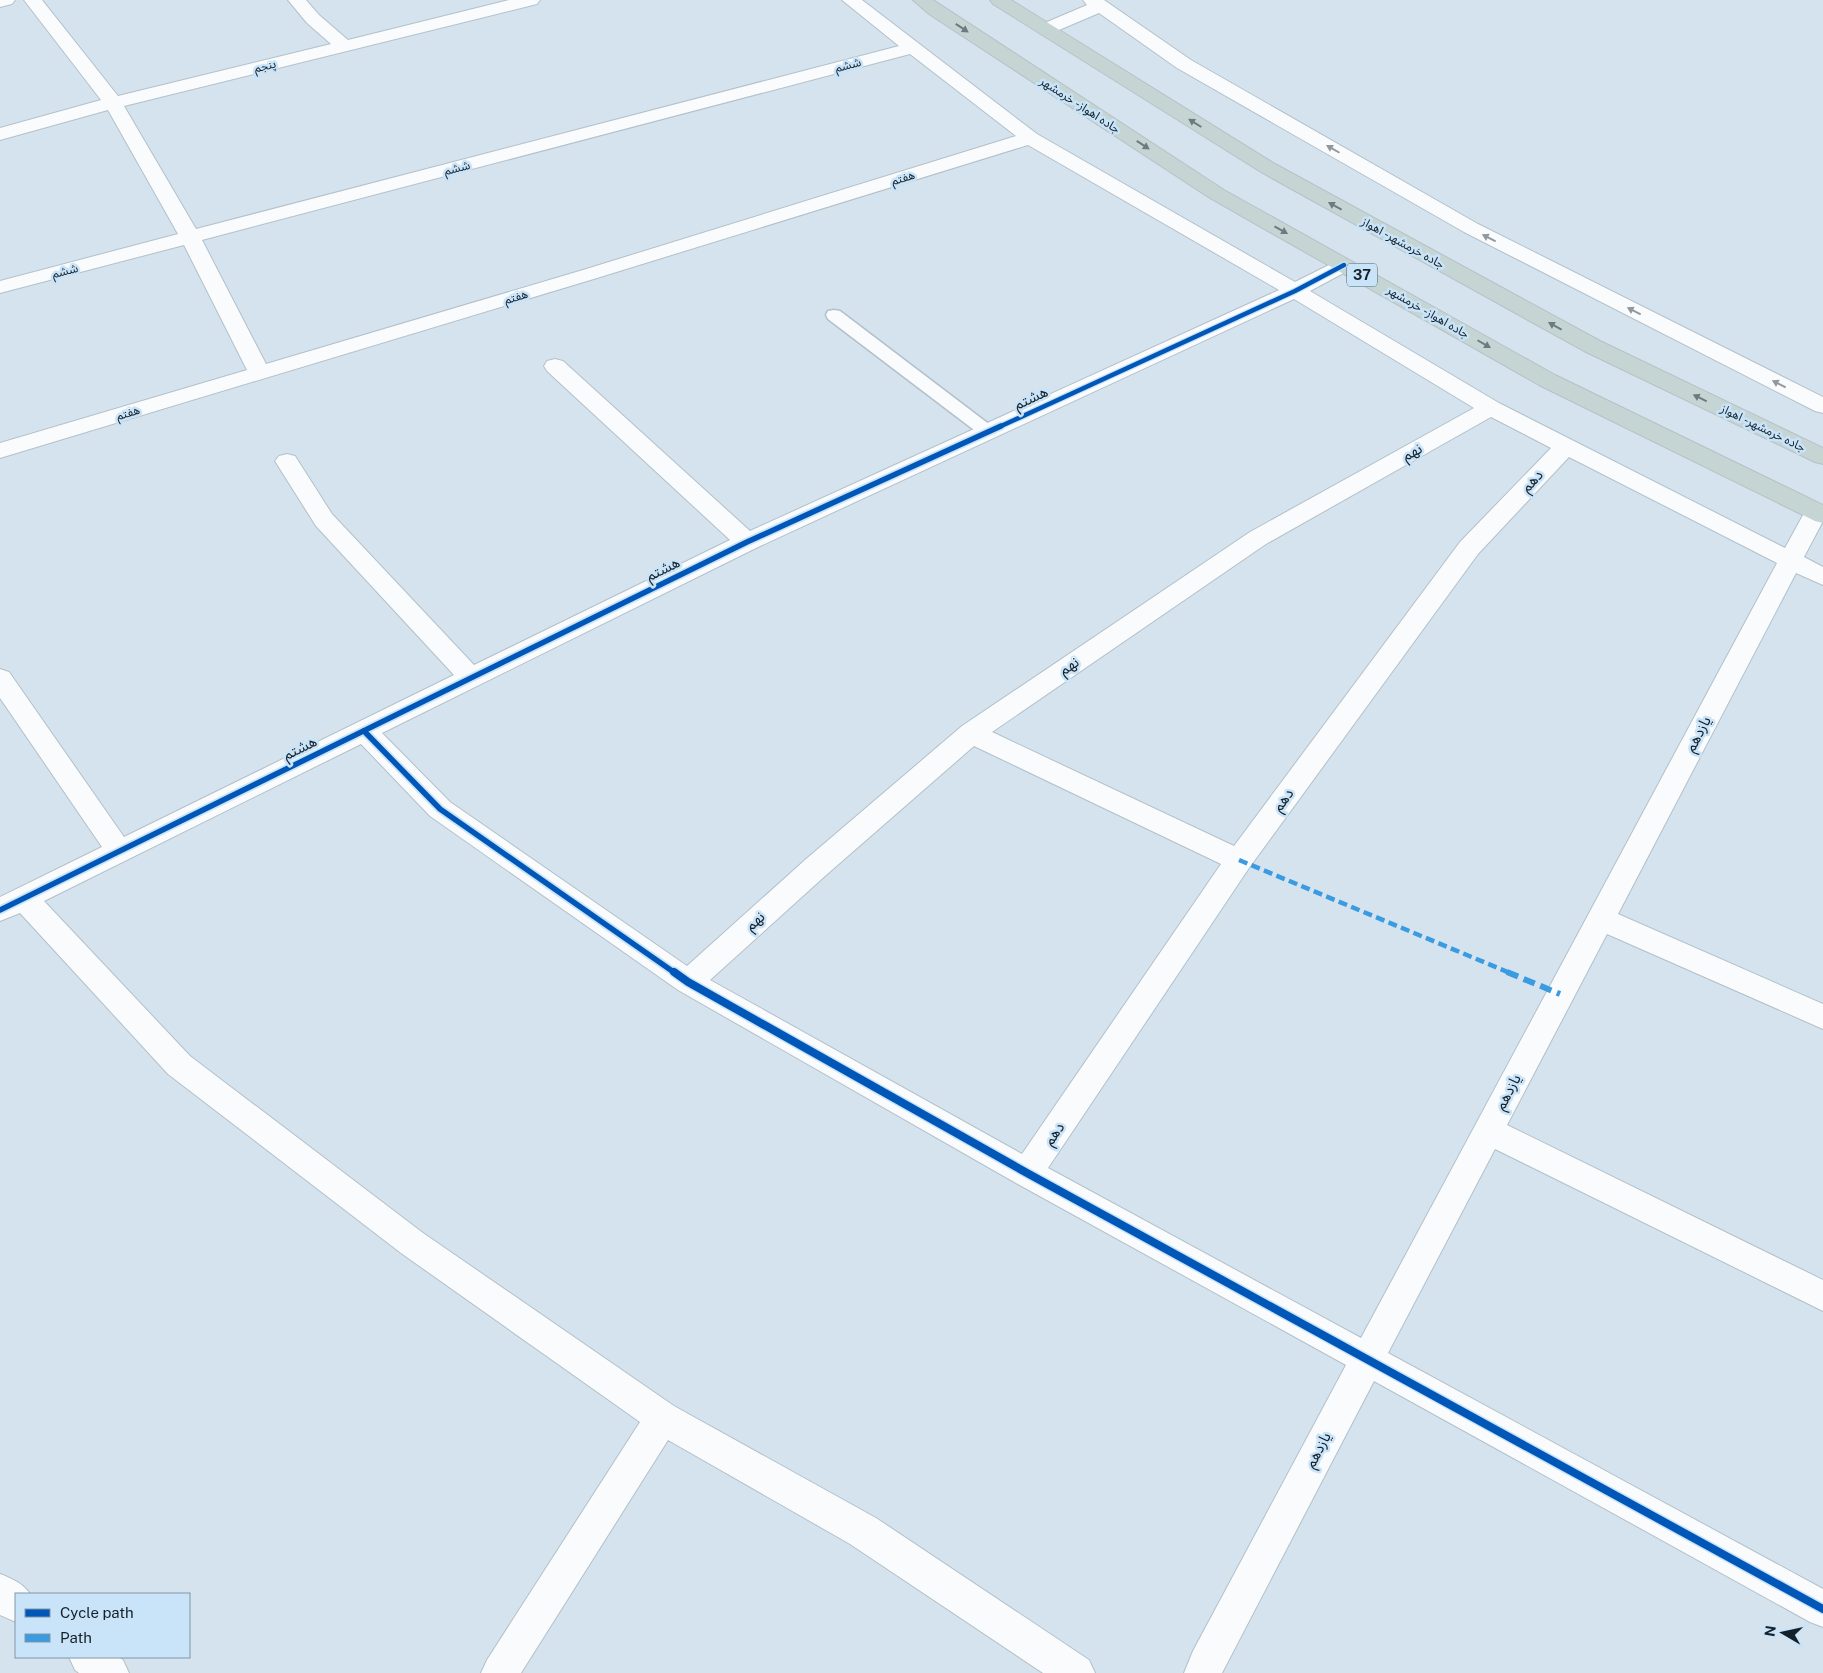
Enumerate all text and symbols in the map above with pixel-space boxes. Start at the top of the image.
one-way arrow [956,23,969,33]
street label: ششم [833,55,863,77]
street label: پنجم [253,57,278,77]
street label: جاده اهواز - خرمشهر [1037,73,1123,136]
one-way arrow [1189,119,1202,128]
one-way arrow [1136,140,1149,150]
one-way arrow [1325,145,1340,153]
street label: ششم [442,158,472,180]
street label: هفتم [889,168,917,190]
one-way arrow [1329,201,1342,210]
street label: جاده خرمشهر - اهواز [1358,214,1447,272]
one-way arrow [1275,225,1288,234]
one-way arrow [1482,233,1496,241]
street label: ششم [50,261,80,283]
road number: 37 [1347,264,1377,286]
street label: جاده اهواز - خرمشهر [1384,282,1472,341]
street label: هفتم [502,287,530,309]
one-way arrow [1627,307,1641,315]
one-way arrow [1547,322,1562,330]
one-way arrow [1476,340,1491,348]
one-way arrow [1772,380,1786,388]
street label: هشتم [1011,382,1052,415]
one-way arrow [1693,394,1707,402]
street label: جاده خرمشهر - اهواز [1717,401,1808,455]
street label: هفتم [114,403,142,425]
street label: نهم [1399,439,1426,466]
street label: دهم [1517,466,1548,497]
street label: هشتم [643,553,684,587]
street label: نهم [1056,653,1083,681]
street label: یازدهم [1681,713,1717,756]
street label: هشتم [280,732,321,766]
street label: دهم [1269,785,1299,816]
street label: نهم [742,908,770,936]
street label: یازدهم [1491,1071,1527,1114]
street label: دهم [1040,1119,1070,1150]
street label: یازدهم [1301,1429,1337,1472]
legend [15,1593,190,1658]
text: Cycle path [60,1604,134,1621]
north arrow [1758,1608,1808,1658]
text: N [1761,1624,1779,1638]
text: Path [60,1629,92,1646]

